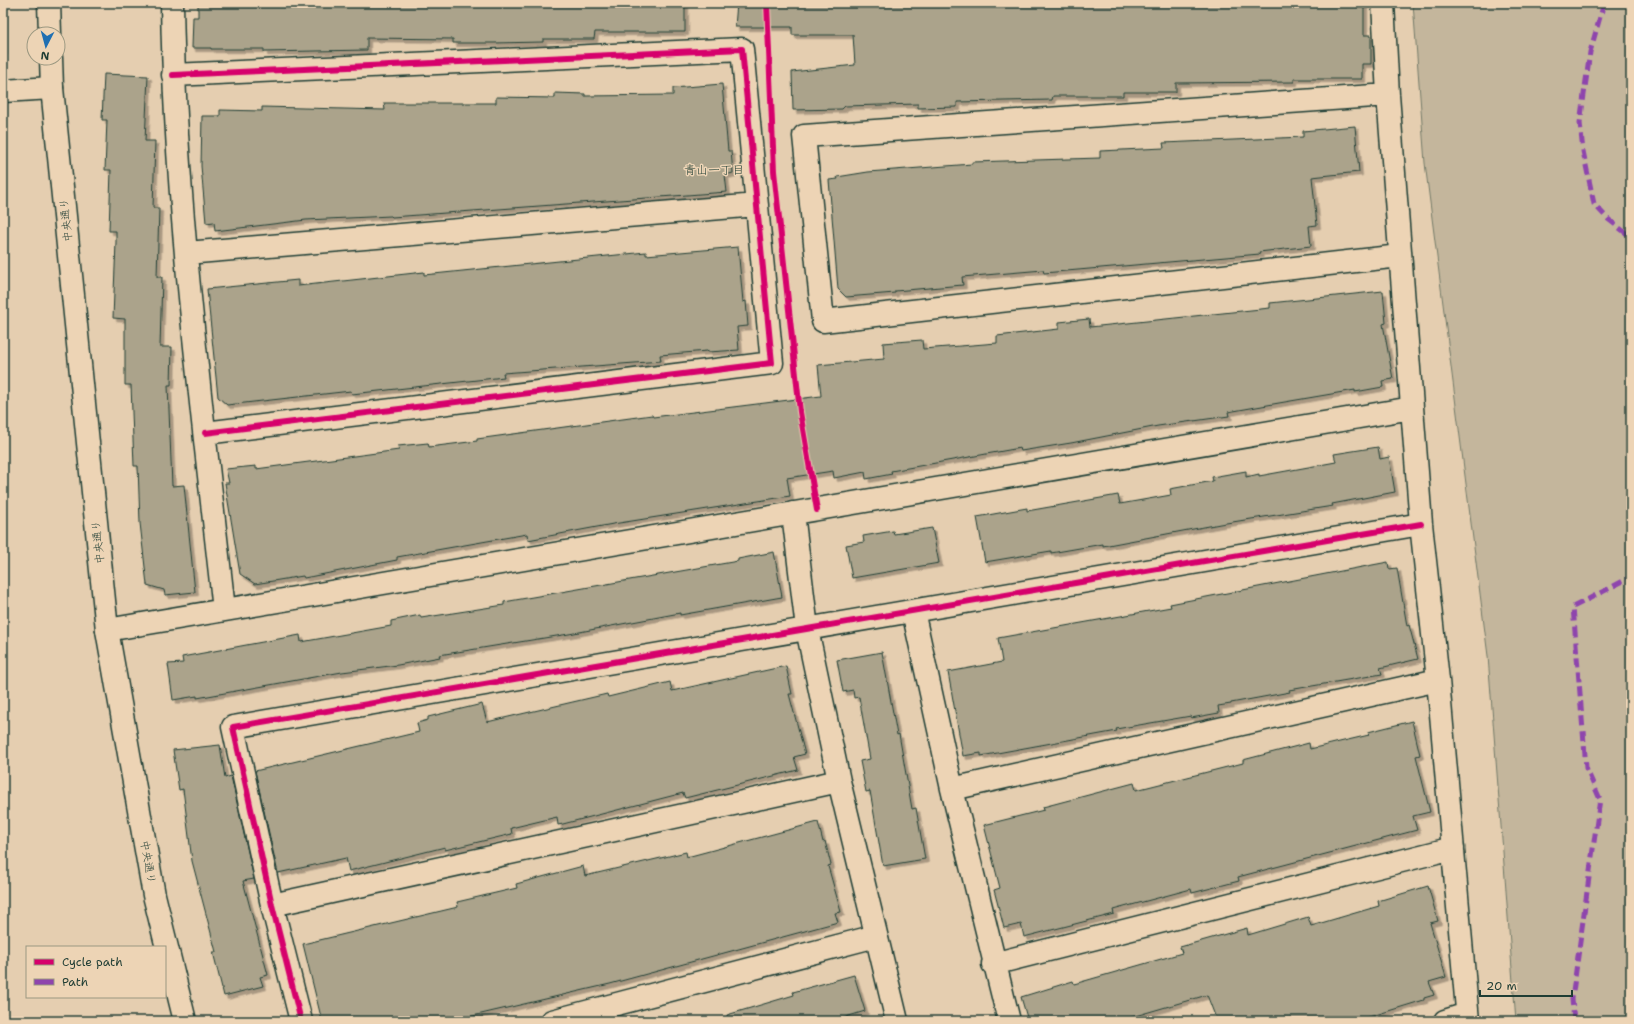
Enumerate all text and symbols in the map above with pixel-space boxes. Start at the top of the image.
north arrow [26,26,66,66]
text: N [40,48,50,63]
district label: 青山一丁目 [684,162,744,178]
street label: 中央通り [56,197,76,243]
street label: 中央通り [88,519,108,565]
street label: 中央通り [137,839,159,885]
legend [26,946,166,998]
text: Cycle path [62,954,123,970]
scale bar [1480,972,1572,998]
text: Path [62,974,88,990]
text: 20 m [1486,978,1517,994]

